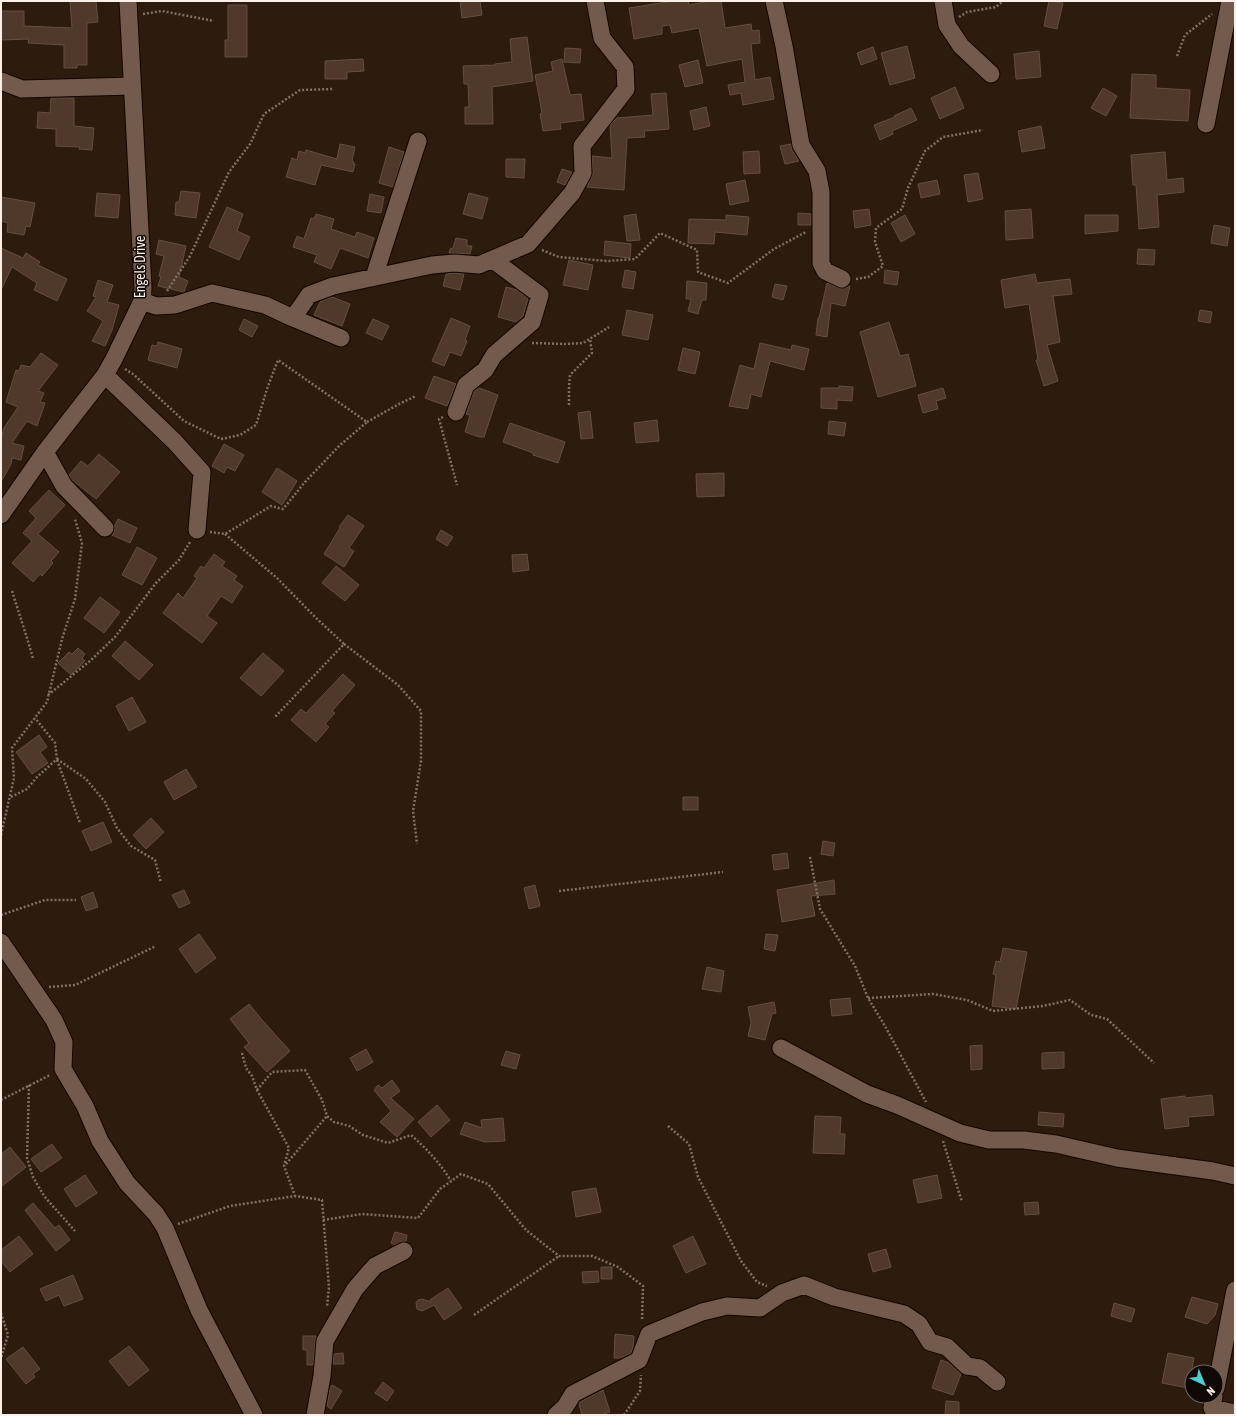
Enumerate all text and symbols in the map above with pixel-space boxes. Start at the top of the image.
street label: Engels Drive [132,236,148,298]
north arrow [1184,1364,1224,1404]
text: N [1204,1385,1217,1398]

